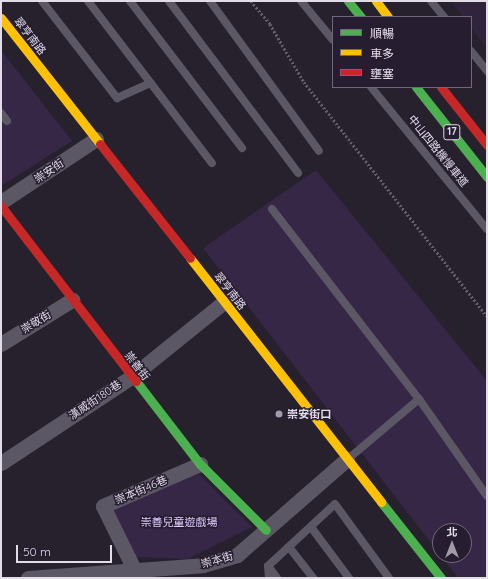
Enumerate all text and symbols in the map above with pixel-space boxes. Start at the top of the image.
street label: 翠亨南路 [11,15,49,57]
legend [332,16,472,88]
text: 順暢 [370,26,394,41]
text: 車多 [370,46,394,61]
text: 壅塞 [370,66,394,81]
street label: 中山四路機慢車道 [405,113,471,189]
road number: 17 [443,124,461,140]
street label: 崇安街 [32,156,66,186]
street label: 翠亨南路 [211,270,249,312]
street label: 崇敬街 [19,308,53,336]
street label: 崇善街 [122,349,152,383]
street label: 漢威街180巷 [66,378,124,422]
place label: 崇安街口 [287,407,331,421]
marker: 崇安街口 [274,409,284,419]
street label: 崇本街46巷 [113,473,169,507]
park label: 崇善兒童遊戲場 [141,515,217,529]
north arrow [432,523,472,563]
text: 北 [447,525,458,539]
scale bar [18,537,114,563]
text: 50 m [23,544,51,559]
street label: 崇本街 [199,549,235,571]

